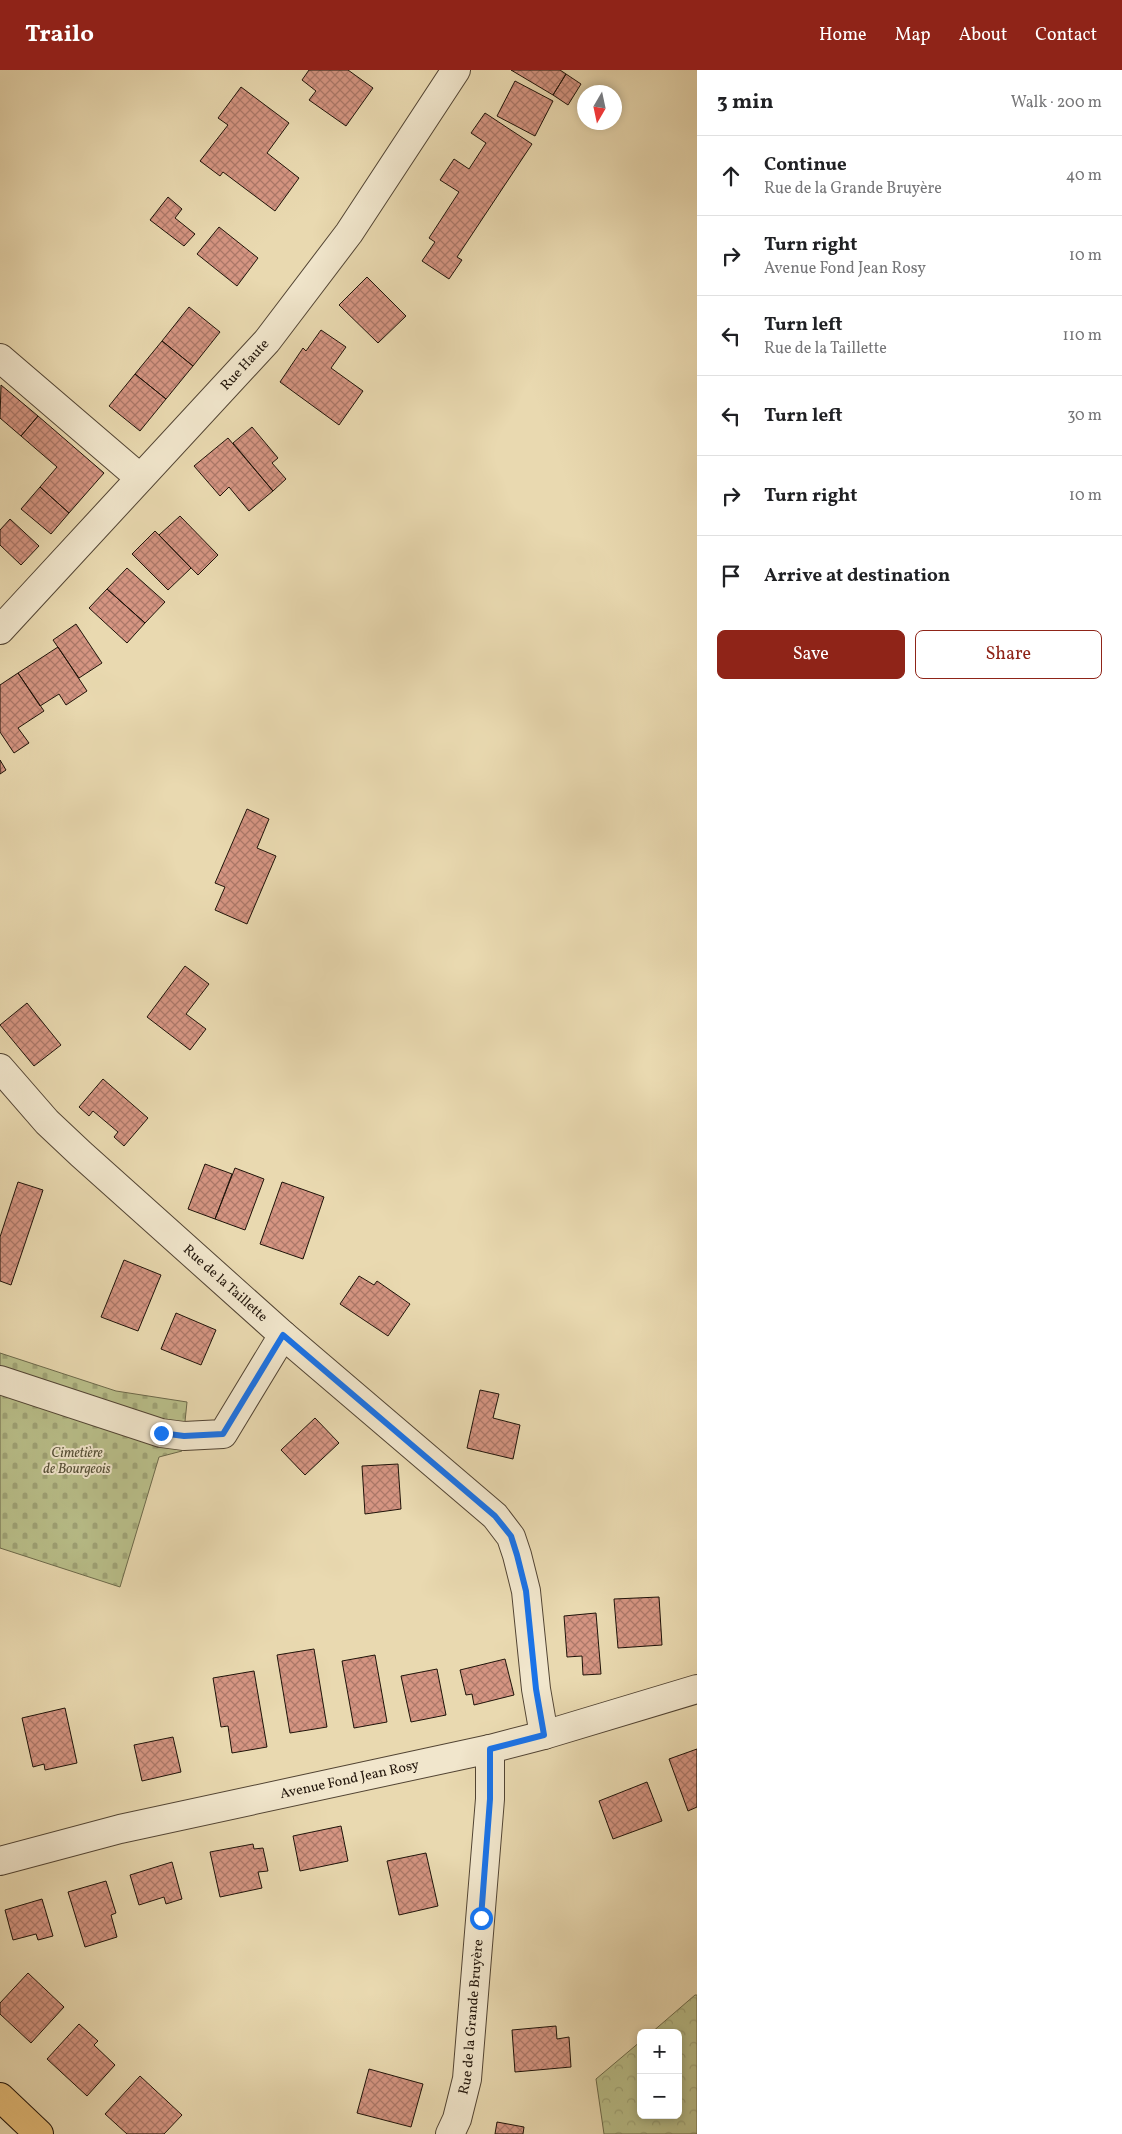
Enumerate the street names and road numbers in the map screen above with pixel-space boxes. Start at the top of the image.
street label: Rue Haute [216,335,274,395]
street label: Rue de la Taillette [179,1240,272,1327]
street label: Avenue Fond Jean Rosy [278,1755,421,1804]
street label: Rue de la Grande Bruyère [454,1938,488,2097]

